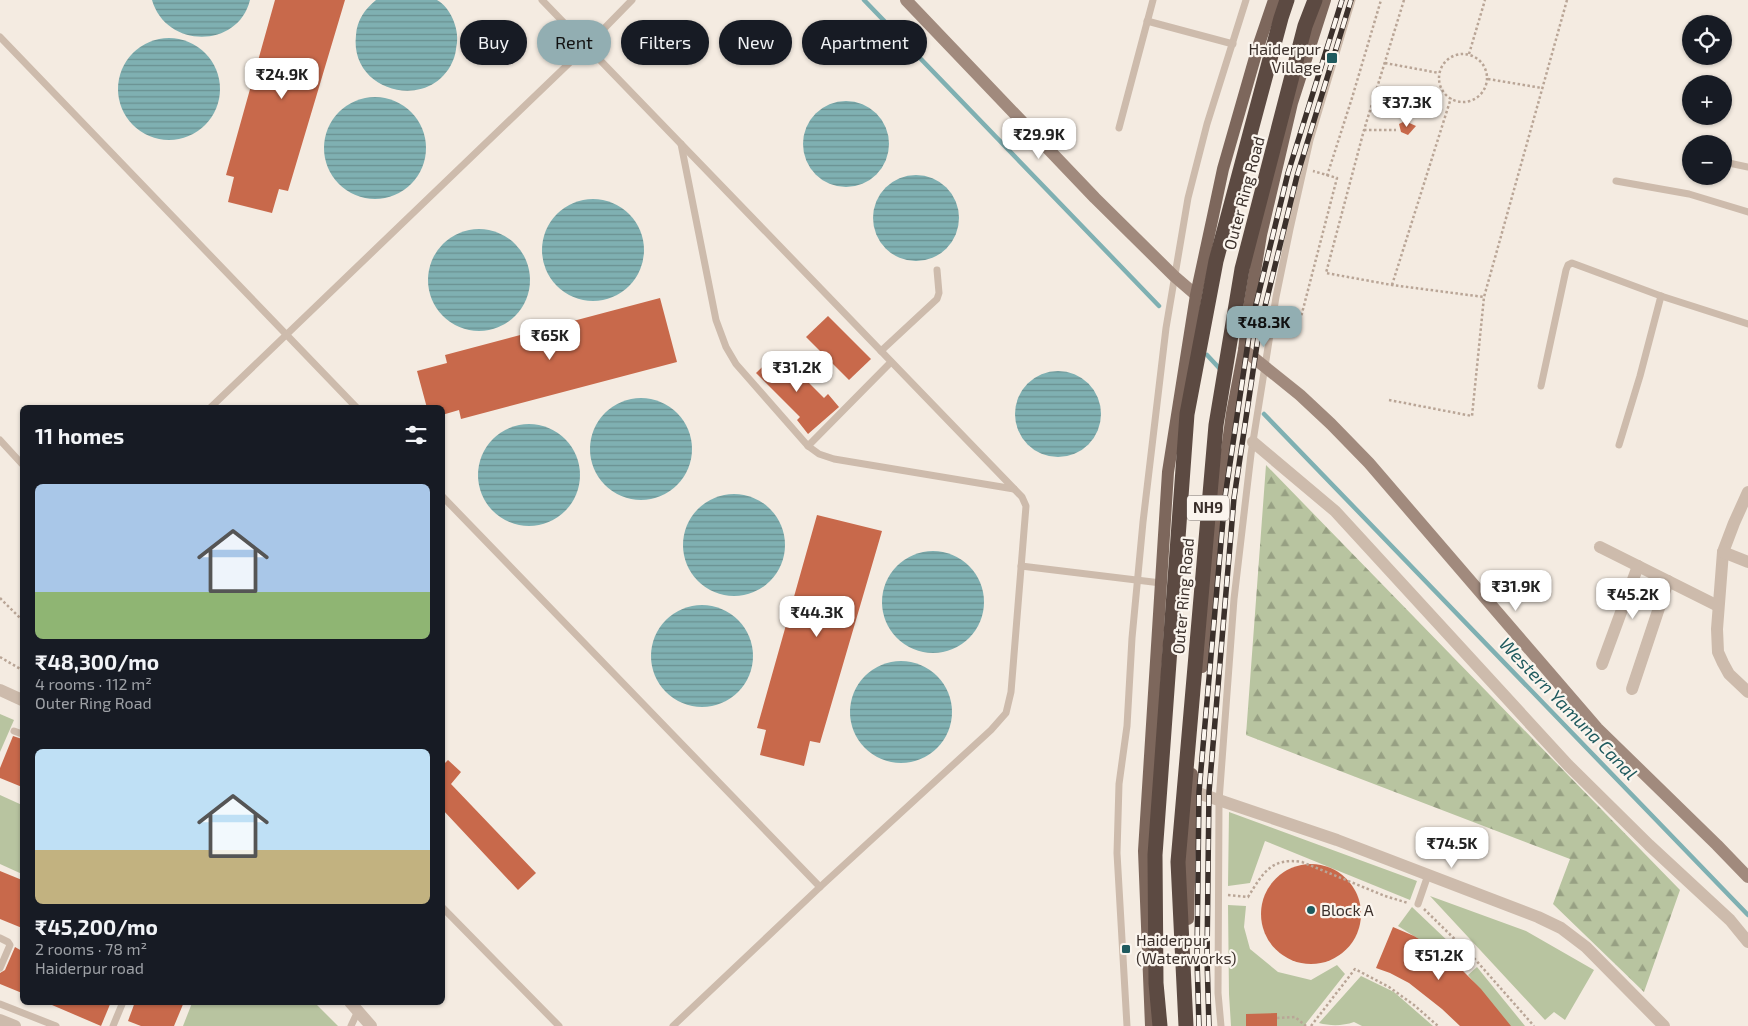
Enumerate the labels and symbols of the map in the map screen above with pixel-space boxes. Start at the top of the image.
place label: Haiderpur Village [1249,39,1322,76]
marker: Haiderpur Village [1325,51,1339,65]
pin: ₹24.9K [241,58,323,100]
pin: ₹37.3K [1366,86,1448,128]
pin: ₹29.9K [998,118,1080,160]
street label: Outer Ring Road [1219,134,1268,252]
pin: ₹48.3K [1223,306,1305,348]
pin: ₹65K [520,318,580,361]
pin: ₹31.2K [756,350,838,393]
road number: NH9 [1187,496,1229,520]
street label: Outer Ring Road [1168,537,1197,655]
pin: ₹31.9K [1475,570,1557,612]
pin: ₹45.2K [1592,578,1674,620]
pin: ₹44.3K [776,596,858,638]
water label: Western Yamuna Canal [1495,633,1642,784]
pin: ₹74.5K [1411,826,1493,869]
place label: Block A [1321,900,1374,919]
marker: Block A [1305,904,1317,916]
place label: Haiderpur (Waterworks) [1136,930,1236,967]
pin: ₹51.2K [1398,938,1480,981]
marker: Haiderpur (Waterworks) [1120,943,1132,955]

